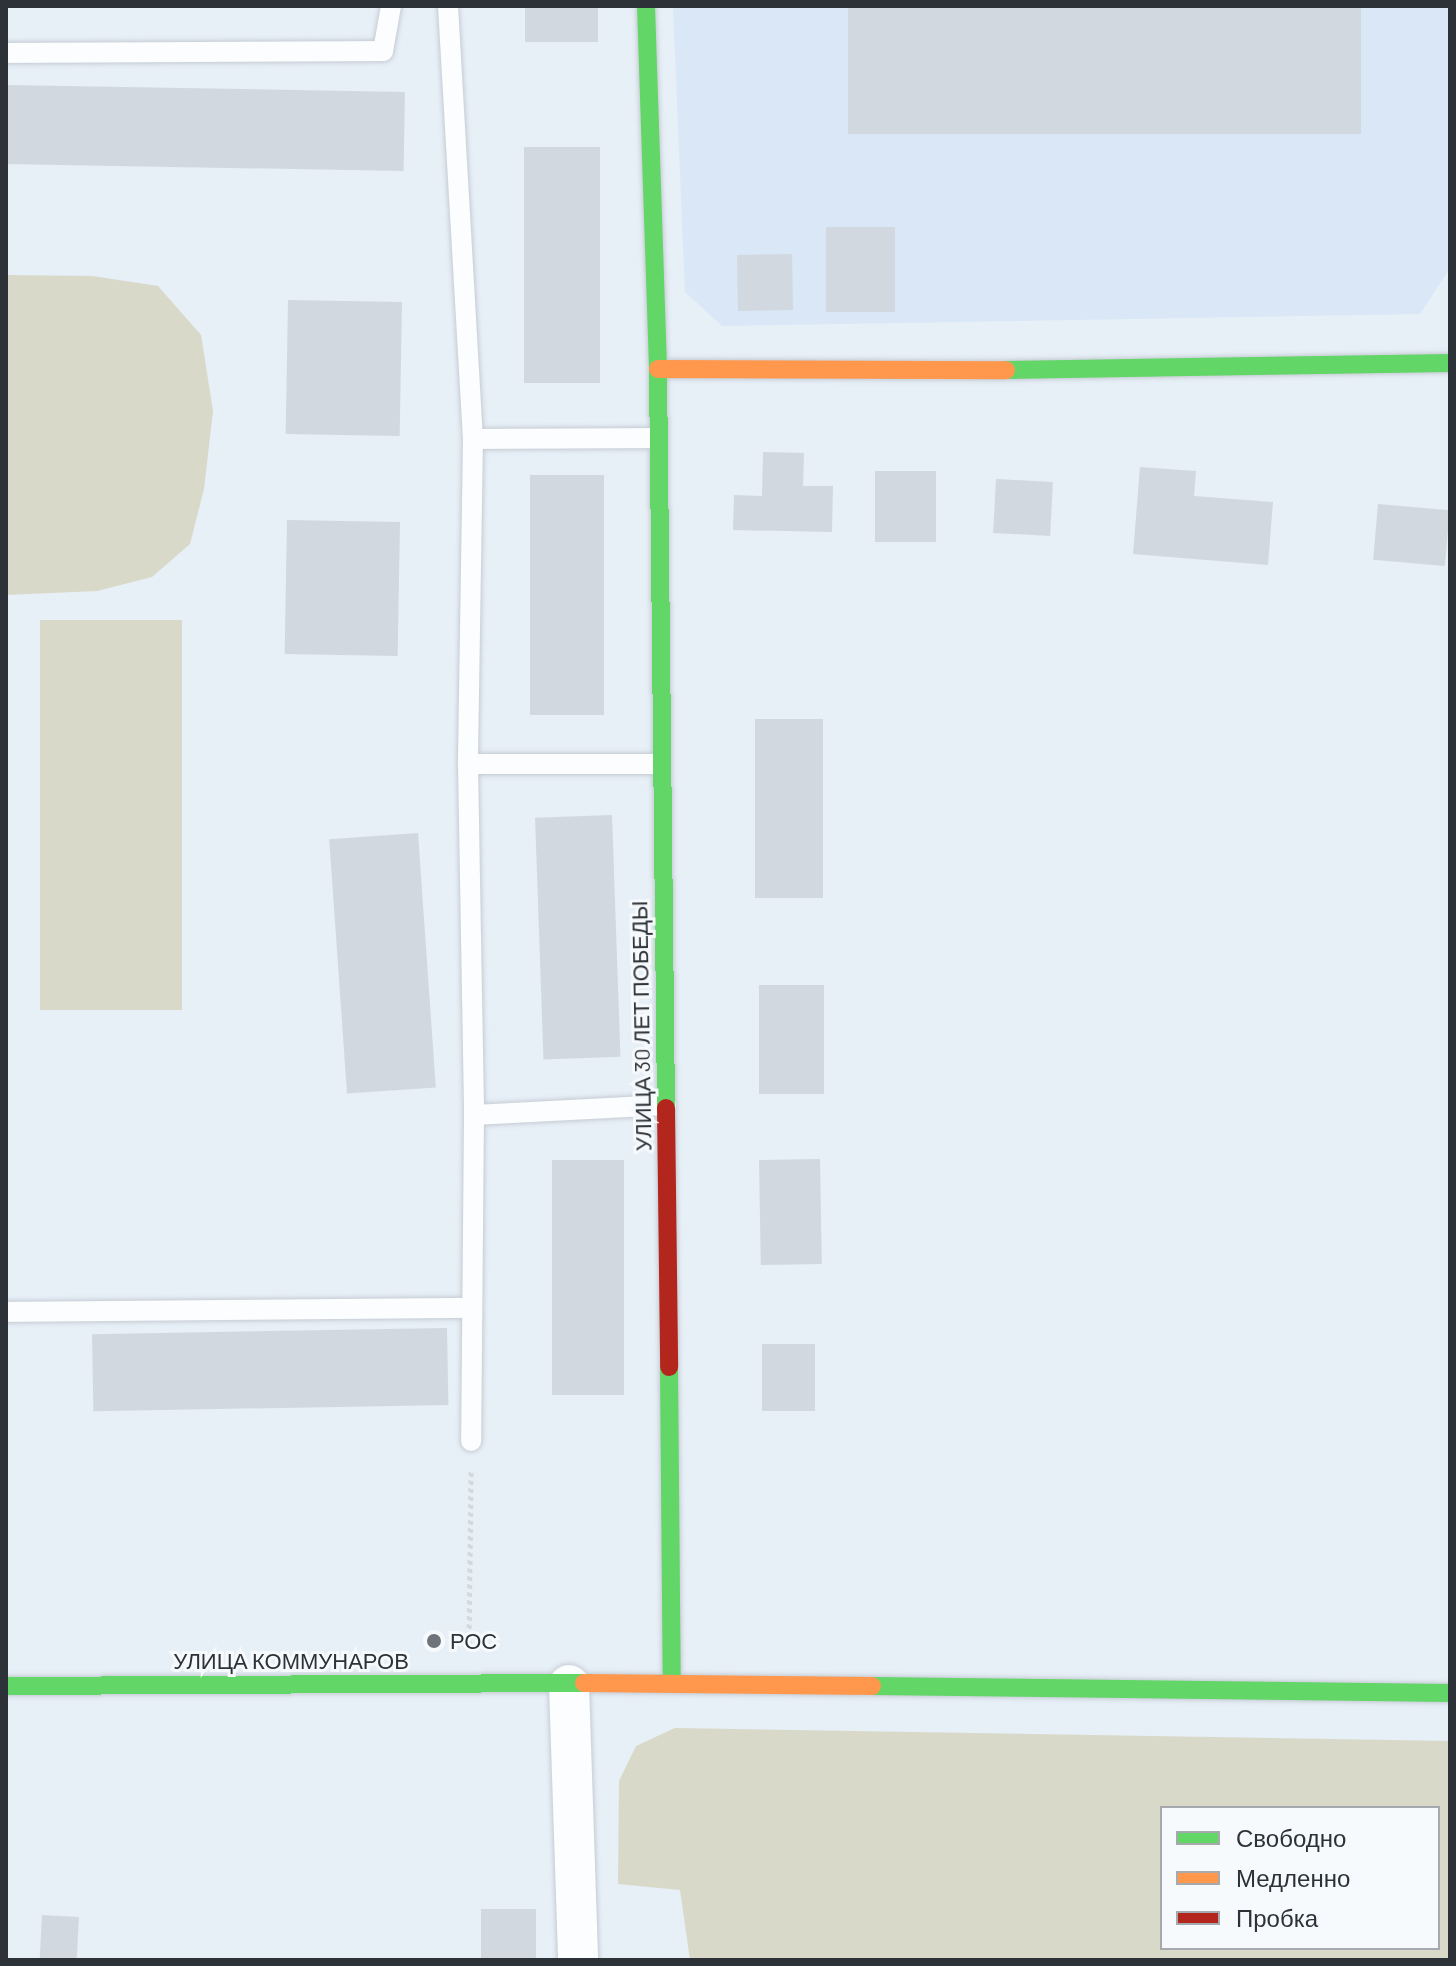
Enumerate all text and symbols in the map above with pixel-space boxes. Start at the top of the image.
street label: УЛИЦА 30 ЛЕТ ПОБЕДЫ [626,901,656,1151]
place label: РОС [450,1628,497,1654]
marker: РОС [425,1632,443,1650]
street label: УЛИЦА КОММУНАРОВ [173,1648,409,1674]
legend [1160,1806,1440,1950]
text: Свободно [1236,1823,1346,1852]
text: Медленно [1236,1863,1350,1892]
text: Пробка [1236,1903,1318,1932]

